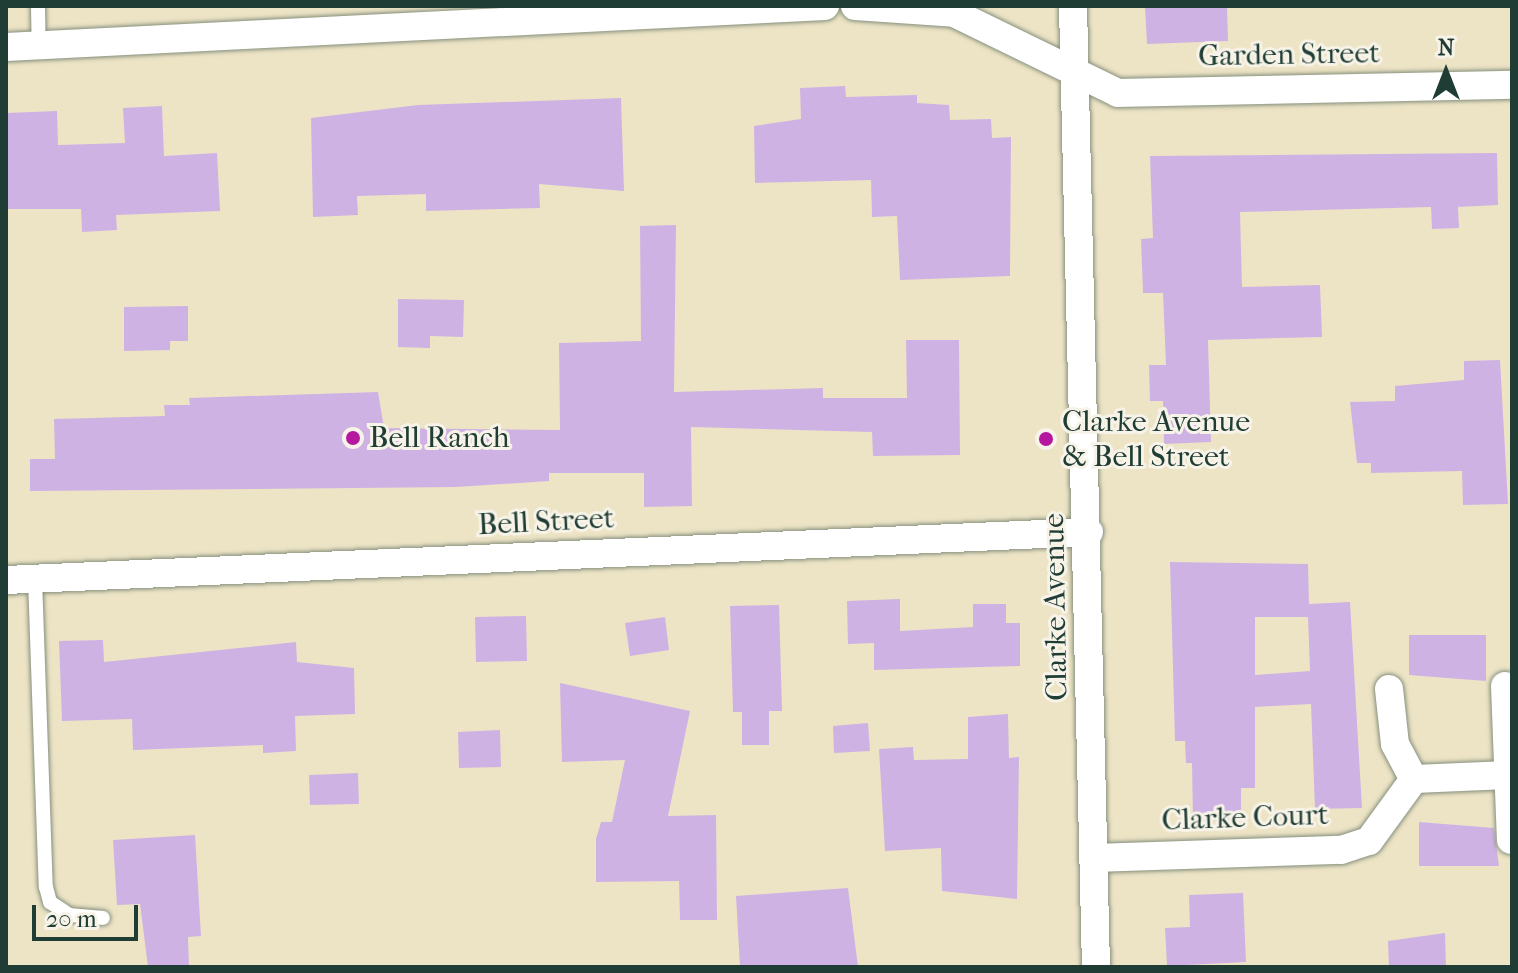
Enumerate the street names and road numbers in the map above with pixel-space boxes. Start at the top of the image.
street label: Garden Street [1198,35,1380,75]
street label: Bell Street [477,500,615,544]
street label: Clarke Avenue [1036,513,1076,701]
street label: Clarke Court [1161,797,1329,839]

